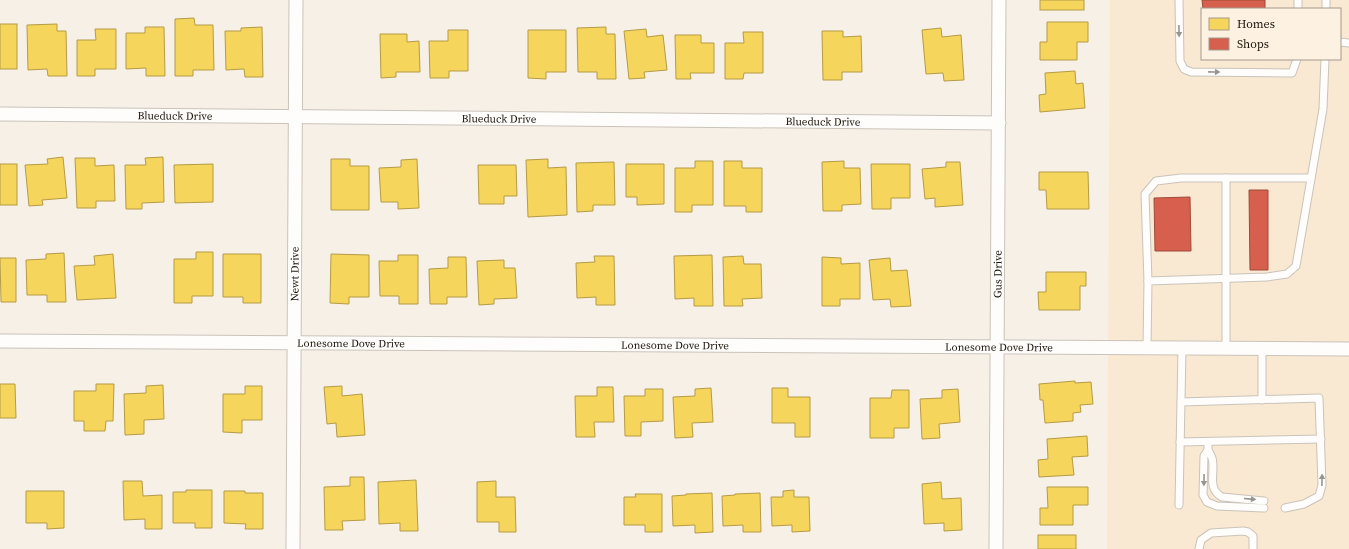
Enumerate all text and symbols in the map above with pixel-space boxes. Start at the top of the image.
legend [1201,8,1341,60]
text: Homes [1237,16,1275,32]
one-way arrow [1176,25,1182,38]
text: Shops [1237,36,1269,52]
one-way arrow [1208,69,1221,75]
street label: Blueduck Drive [138,108,213,124]
street label: Blueduck Drive [462,111,537,127]
street label: Blueduck Drive [785,114,861,130]
street label: Newt Drive [287,246,303,301]
street label: Gus Drive [990,250,1006,298]
street label: Lonesome Dove Drive [297,336,405,351]
street label: Lonesome Dove Drive [621,338,729,353]
street label: Lonesome Dove Drive [945,340,1053,355]
one-way arrow [1319,473,1325,486]
one-way arrow [1200,474,1207,486]
one-way arrow [1244,496,1256,503]

